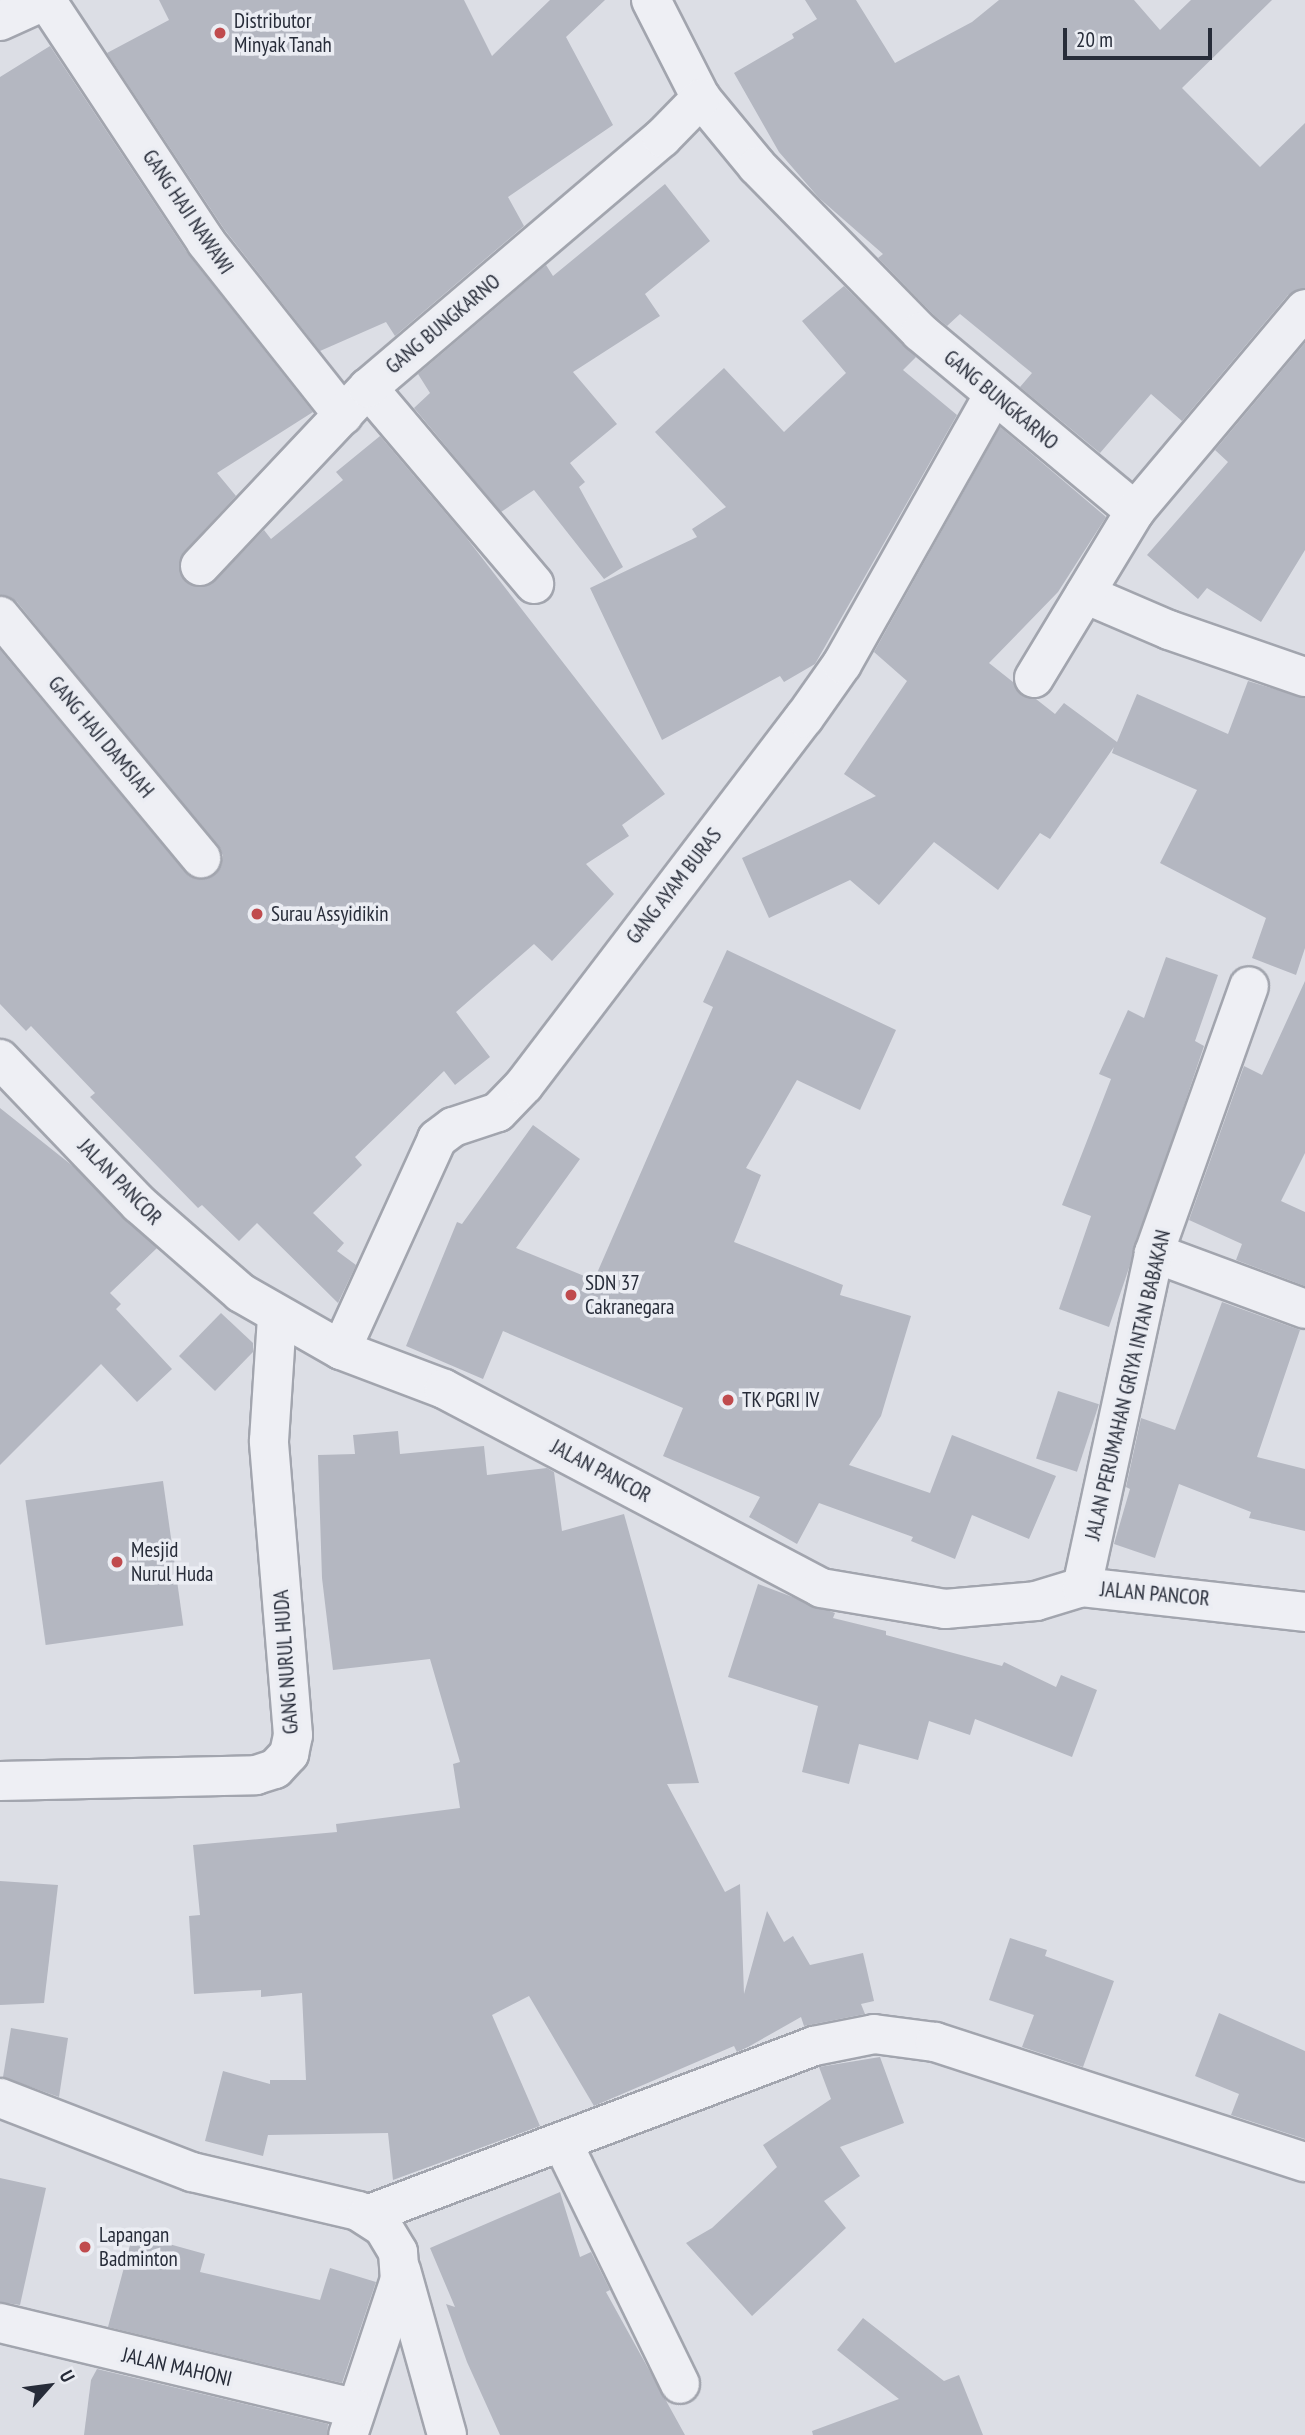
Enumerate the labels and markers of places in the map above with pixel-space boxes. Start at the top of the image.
place label: Distributor Minyak Tanah [234,8,333,58]
marker: Distributor Minyak Tanah [212,25,228,41]
place label: Surau Assyidikin [271,901,389,927]
marker: Surau Assyidikin [249,906,265,922]
place label: SDN 37 Cakranegara [585,1270,674,1320]
marker: SDN 37 Cakranegara [563,1287,579,1303]
place label: TK PGRI IV [742,1387,820,1413]
marker: TK PGRI IV [720,1392,736,1408]
place label: Mesjid Nurul Huda [131,1537,213,1587]
marker: Mesjid Nurul Huda [109,1554,125,1570]
place label: Lapangan Badminton [99,2222,178,2272]
marker: Lapangan Badminton [77,2239,93,2255]

